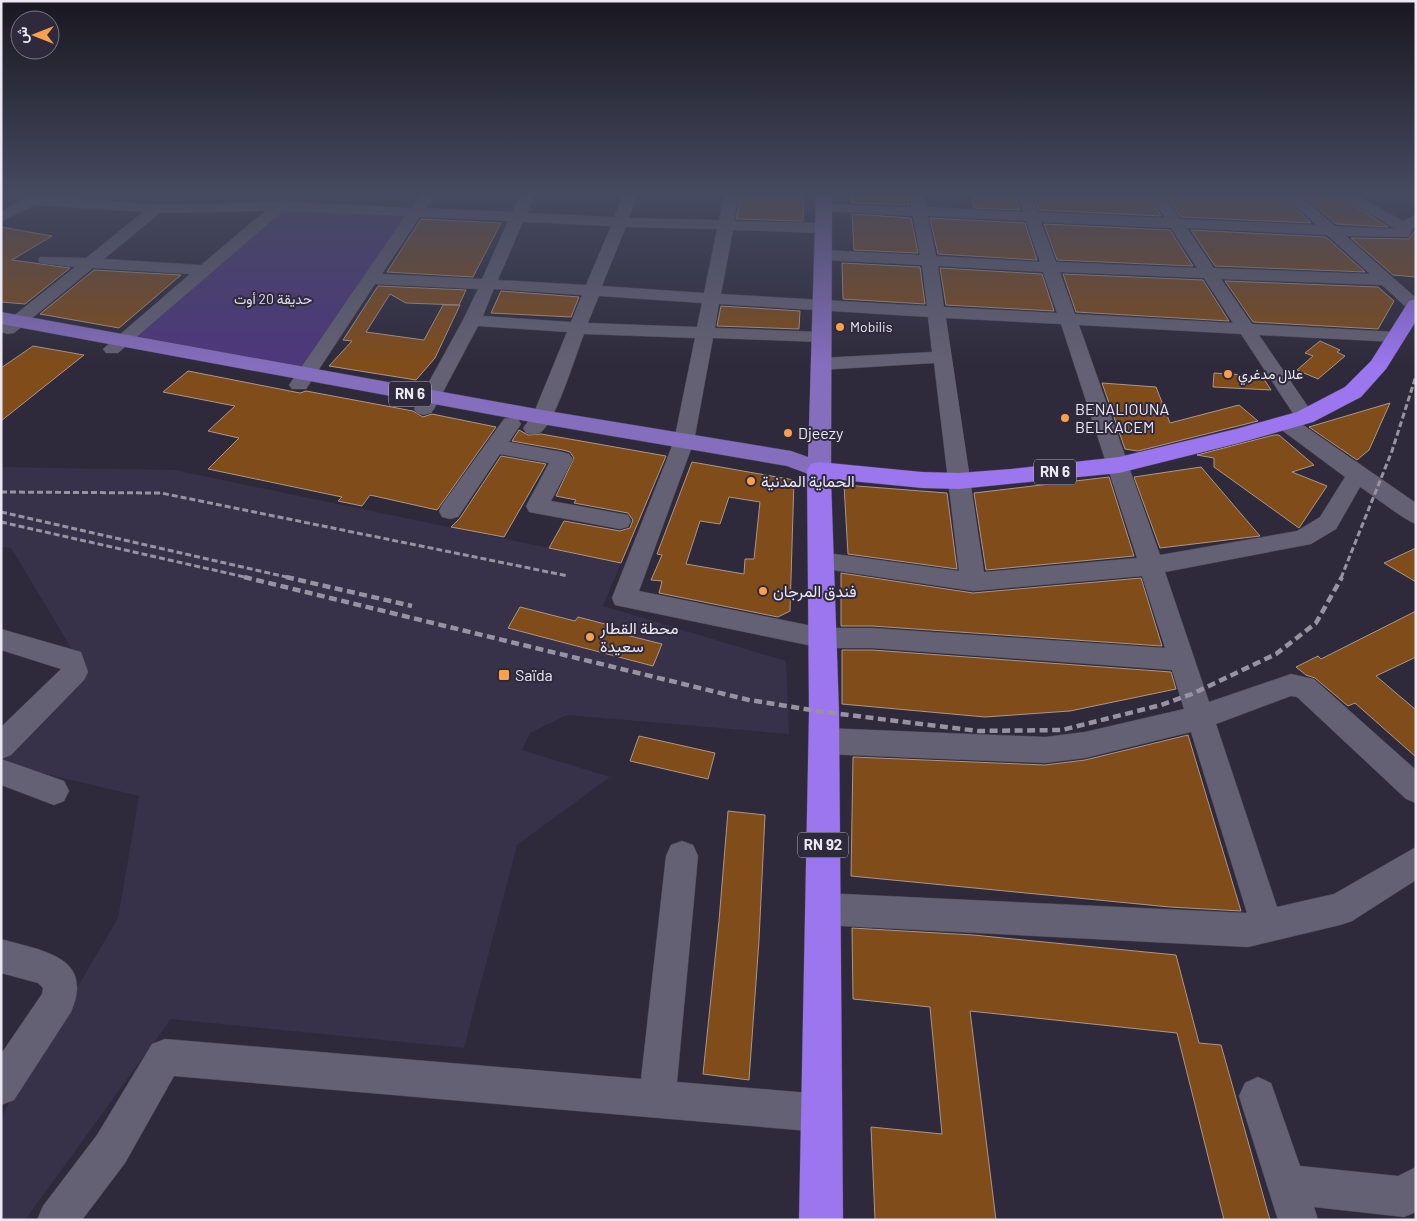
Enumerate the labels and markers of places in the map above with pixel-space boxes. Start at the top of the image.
place label: Mobilis [850,318,893,335]
marker: Mobilis [834,321,846,333]
place label: علال مدغري [1238,365,1303,386]
marker: علال مدغري [1222,368,1234,380]
place label: BENALIOUNA BELKACEM [1075,399,1170,436]
marker: BENALIOUNA BELKACEM [1059,412,1071,424]
place label: Djeezy [798,423,844,442]
marker: Djeezy [782,427,794,439]
place label: الحماية المدنية [761,471,855,491]
marker: الحماية المدنية [745,475,757,487]
place label: فندق المرجان [773,581,857,602]
marker: فندق المرجان [757,585,769,597]
place label: محطة القطار سعيدة [599,618,678,656]
marker: محطة القطار سعيدة [584,631,596,643]
place label: Saïda [515,665,553,684]
marker: Saïda [497,668,511,682]

